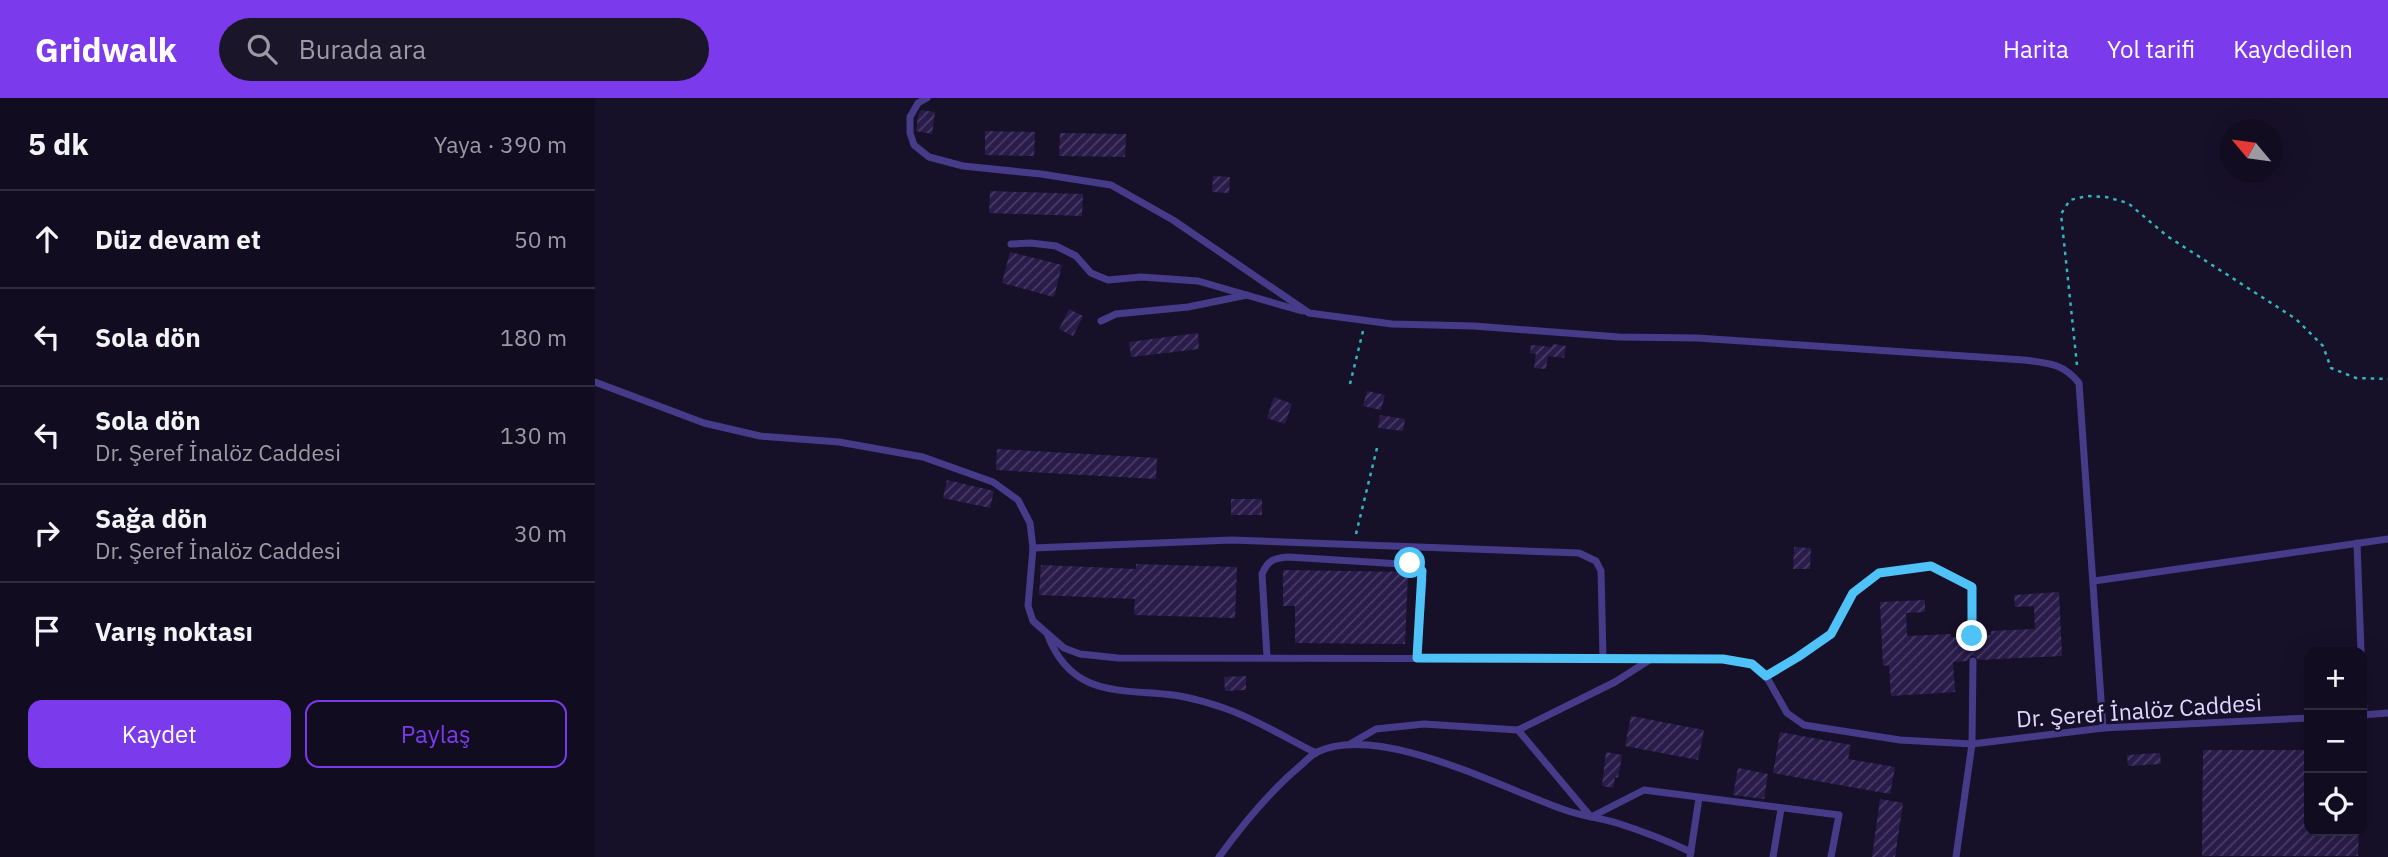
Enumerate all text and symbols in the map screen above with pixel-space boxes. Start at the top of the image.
search box [219,18,709,81]
text: Gridwalk [35,28,177,71]
icon: search [243,30,281,68]
text: Burada ara [299,32,426,66]
text: Harita [2003,33,2069,65]
text: Yol tarifi [2107,33,2195,65]
text: Kaydedilen [2233,33,2353,65]
north arrow [2220,119,2283,182]
text: 5 dk [28,124,89,163]
text: Yaya · 390 m [434,129,567,159]
icon: ahead [28,220,66,258]
text: Düz devam et [95,222,261,256]
text: 50 m [514,224,567,254]
icon: left [28,318,66,356]
text: Sola dön [95,320,201,354]
text: 180 m [500,322,567,352]
text: Sola dön [95,403,201,437]
icon: left [28,416,66,454]
text: 130 m [500,420,567,450]
text: Dr. Şeref İnalöz Caddesi [95,437,341,467]
text: Sağa dön [95,501,207,535]
icon: right [28,514,66,552]
text: 30 m [514,518,567,548]
text: Dr. Şeref İnalöz Caddesi [95,535,341,565]
route start [1394,547,1425,578]
icon: arrive [28,612,66,650]
text: Varış noktası [95,614,253,648]
route end [1956,620,1987,651]
map controls [2304,647,2367,836]
button: + [2304,647,2367,710]
street label: Dr. Şeref İnalöz Caddesi [2015,686,2263,734]
button: Kaydet [28,700,291,768]
button: Paylaş [305,700,567,768]
button: − [2304,710,2367,773]
button: locate [2304,773,2367,836]

